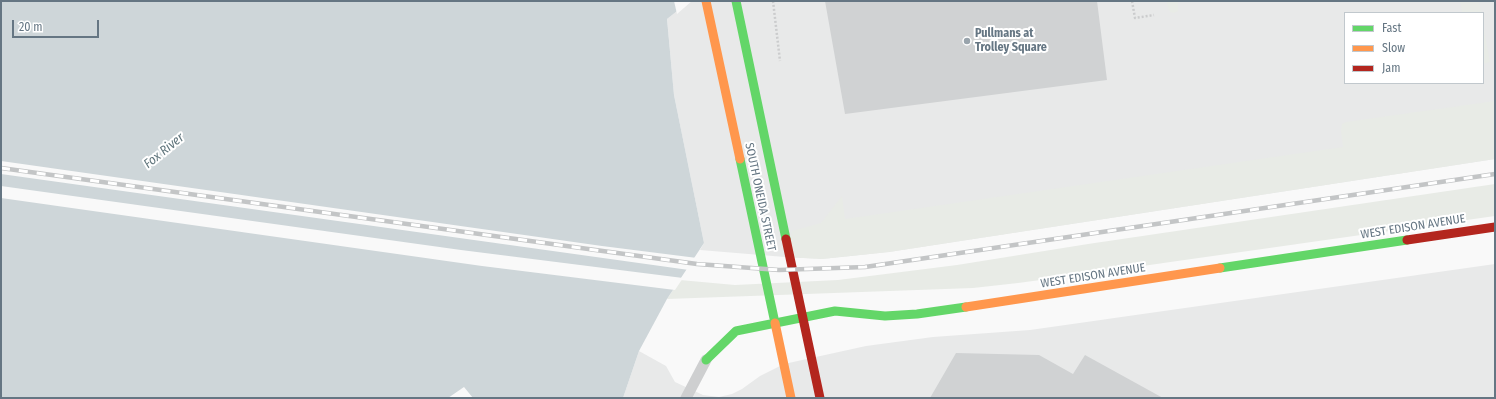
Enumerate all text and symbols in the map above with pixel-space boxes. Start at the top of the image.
scale bar [14,12,101,38]
legend [1344,12,1484,84]
text: 20 m [19,20,43,34]
text: Fast [1382,21,1401,35]
place label: Pullmans at Trolley Square [975,27,1047,55]
marker: Pullmans at Trolley Square [962,36,972,46]
text: Slow [1382,41,1405,55]
text: Jam [1382,61,1400,75]
water label: Fox River [141,130,187,172]
street label: SOUTH ONEIDA STREET [741,142,779,252]
street label: WEST EDISON AVENUE [1360,212,1466,242]
street label: WEST EDISON AVENUE [1040,261,1146,291]

